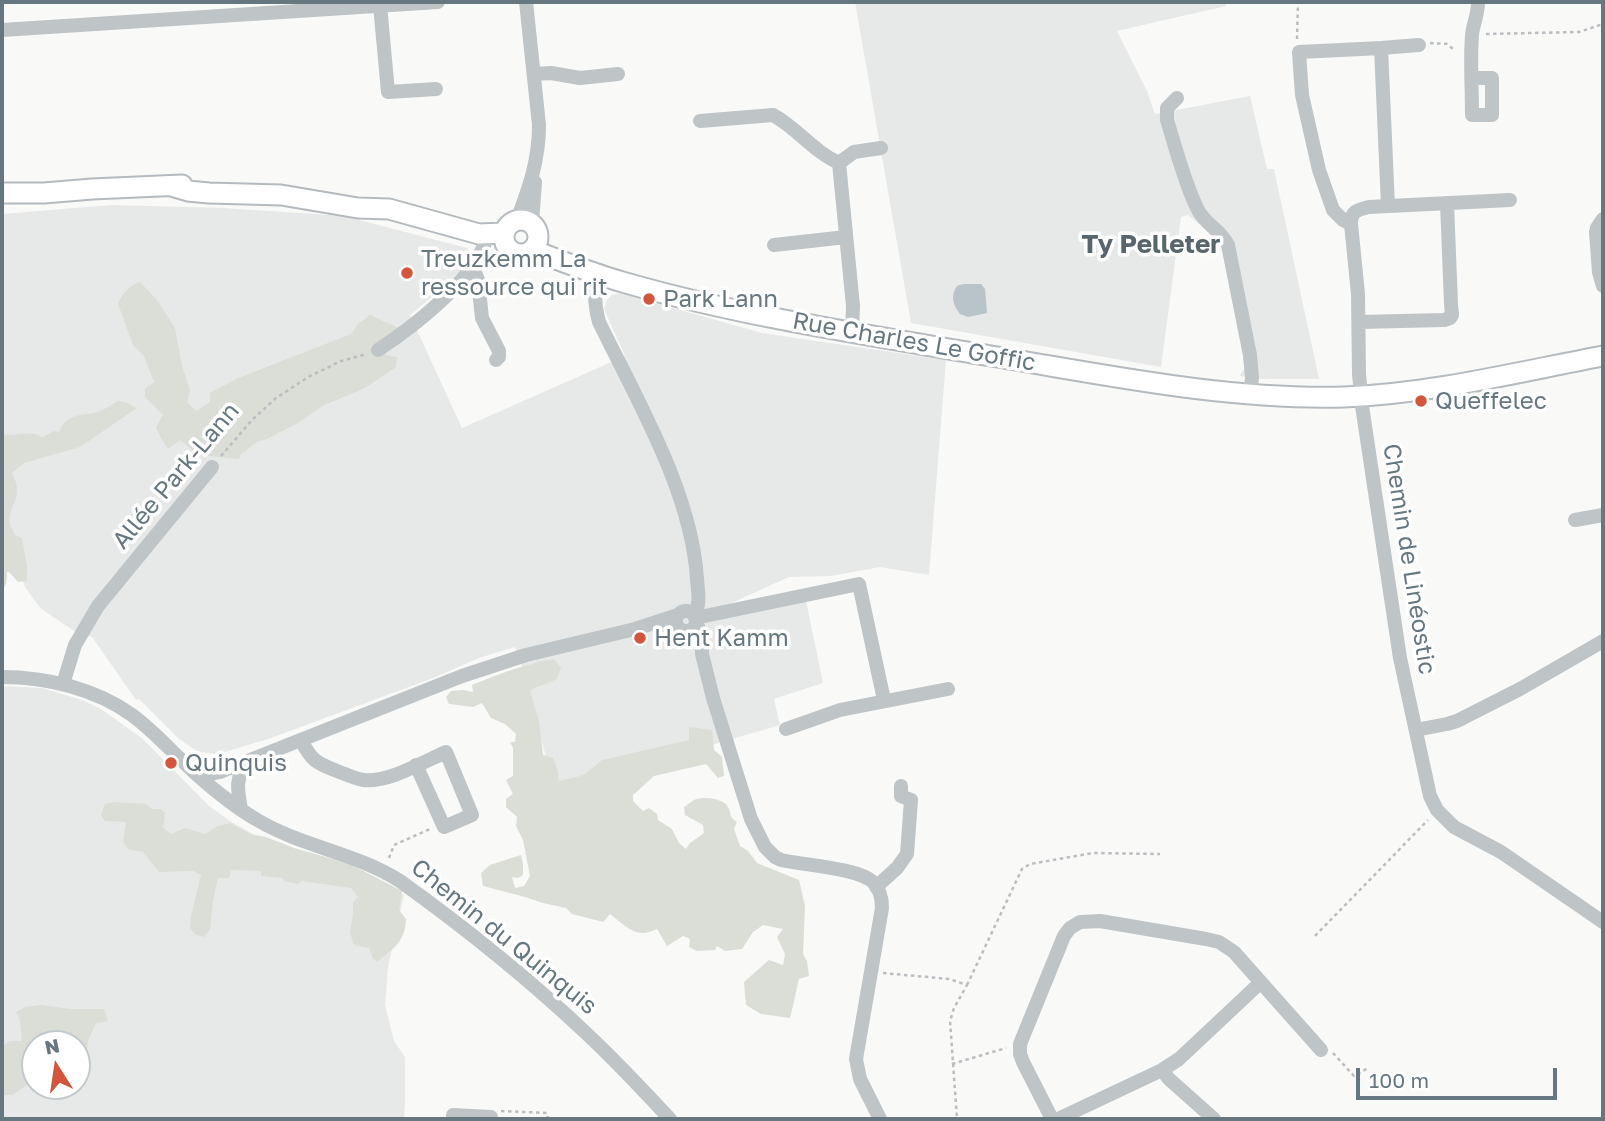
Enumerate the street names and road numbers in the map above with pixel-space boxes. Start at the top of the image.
street label: Rue Charles Le Goffic [790,306,1038,378]
street label: Allée Park-Lann [107,397,245,555]
street label: Chemin de Linéostic [1377,442,1441,676]
street label: Chemin du Quinquis [405,853,603,1021]

